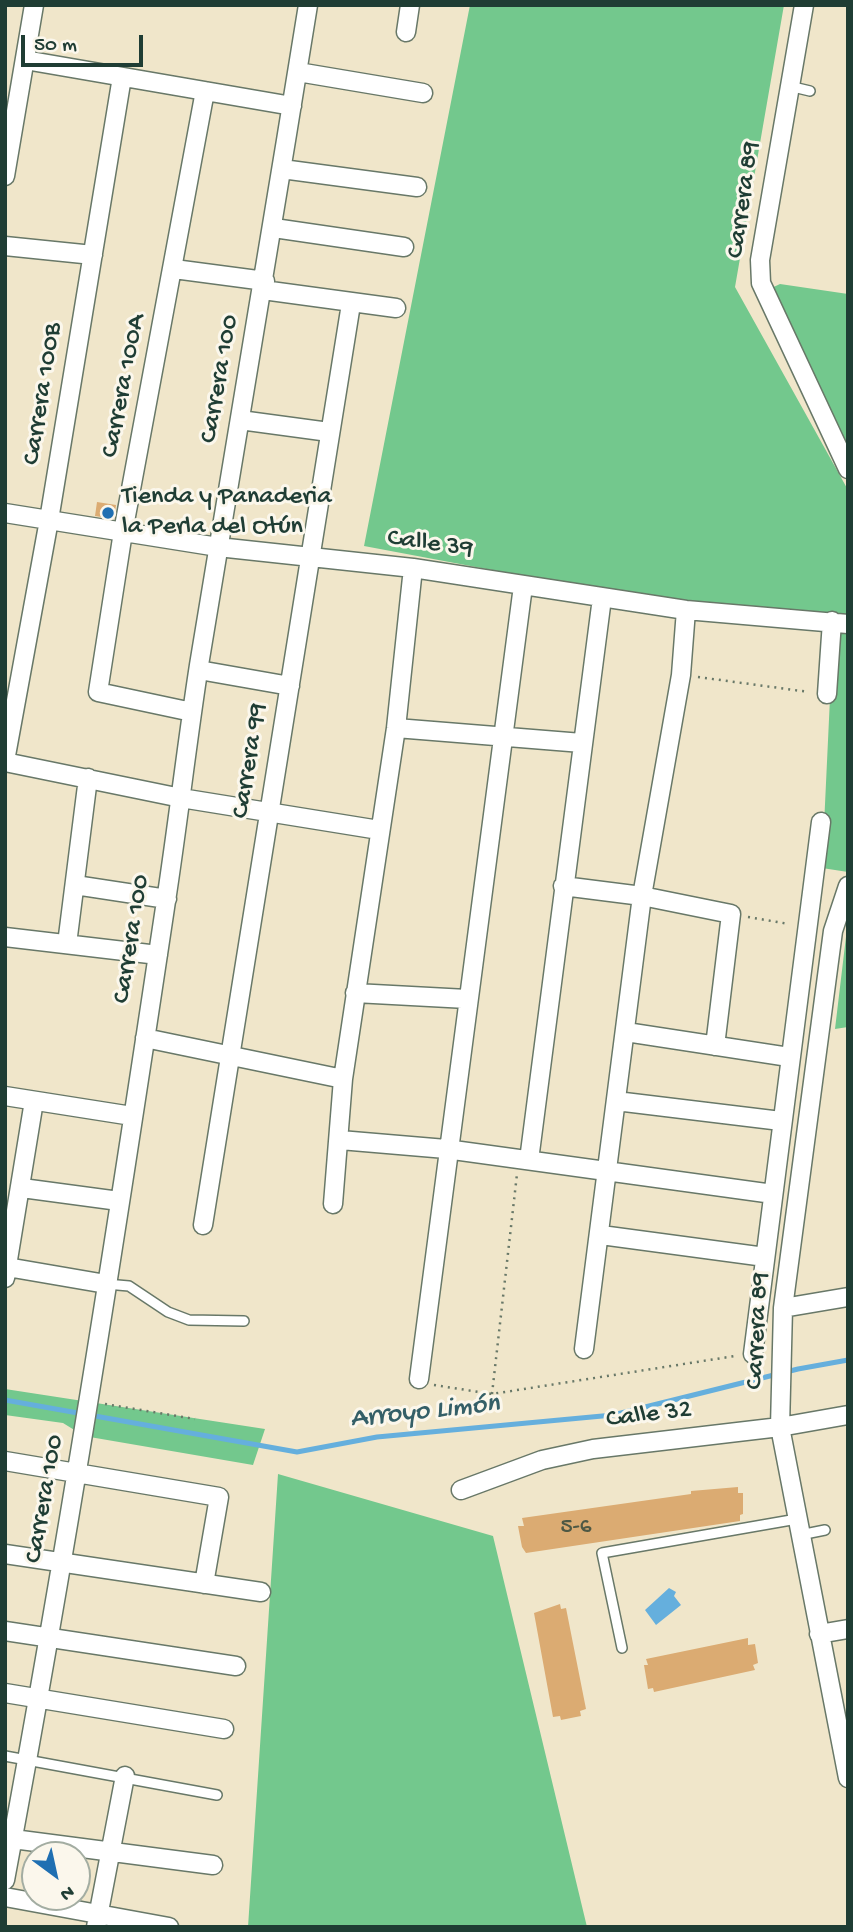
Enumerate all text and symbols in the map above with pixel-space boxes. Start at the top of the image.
scale bar [24,21,147,65]
text: 50 m [34,34,77,59]
street label: Carrera 89 [721,140,769,260]
street label: Carrera 100A [96,312,154,460]
street label: Carrera 100 [194,312,248,446]
street label: Carrera 100B [17,321,71,467]
place label: Tienda y Panaderia la Perla del Otún [122,482,332,544]
marker: Tienda y Panaderia la Perla del Otún [100,505,116,521]
street label: Calle 39 [385,524,475,566]
street label: Carrera 99 [227,701,275,821]
street label: Carrera 100 [107,872,159,1006]
street label: Carrera 89 [740,1272,778,1390]
water label: Arroyo Limón [349,1388,501,1438]
street label: Calle 32 [605,1395,693,1437]
street label: Carrera 100 [19,1432,73,1566]
house number: 5-6 [561,1514,591,1542]
north arrow [21,1841,91,1911]
text: N [55,1879,78,1905]

